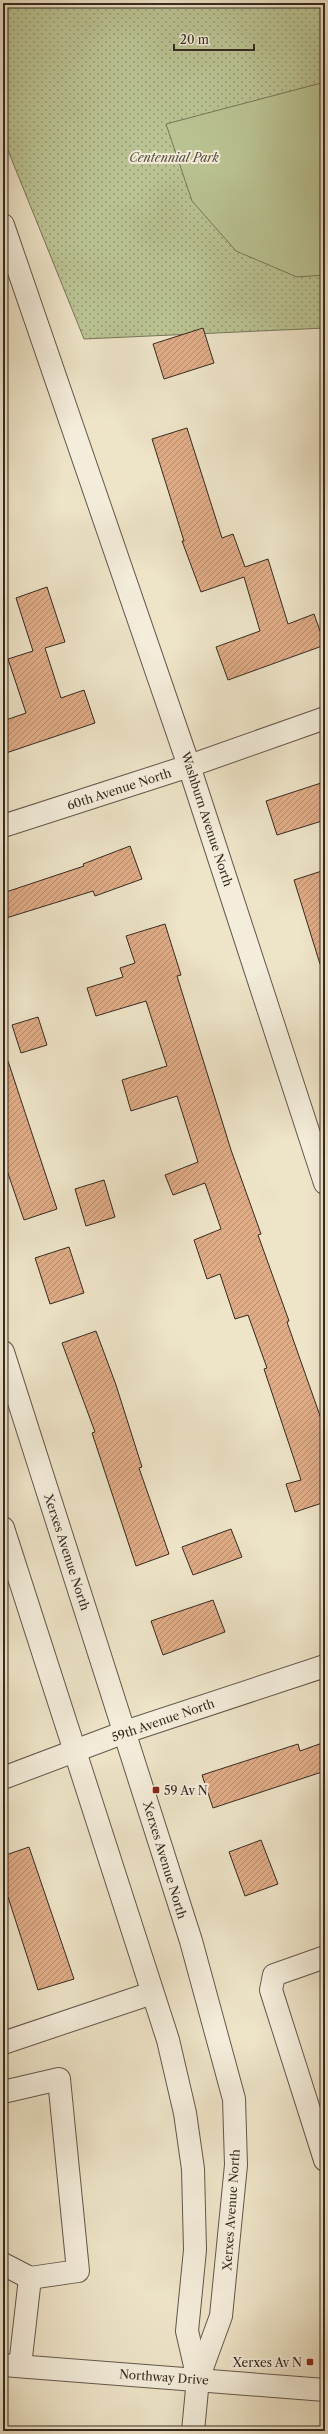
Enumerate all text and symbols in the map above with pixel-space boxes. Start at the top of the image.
scale bar [174,26,254,52]
text: 20 m [180,32,209,47]
park label: Centennial Park [129,150,220,165]
street label: Washburn Avenue North [178,749,236,889]
street label: 60th Avenue North [65,765,173,813]
street label: Xerxes Avenue North [41,1491,93,1613]
street label: 59th Avenue North [110,1695,217,1745]
place label: 59 Av N [164,1783,208,1798]
marker: 59 Av N [151,1785,161,1795]
street label: Xerxes Avenue North [140,1799,190,1921]
street label: Xerxes Avenue North [219,2148,243,2272]
place label: Xerxes Av N [231,2355,302,2370]
marker: Xerxes Av N [305,2357,315,2367]
street label: Northway Drive [119,2366,210,2388]

